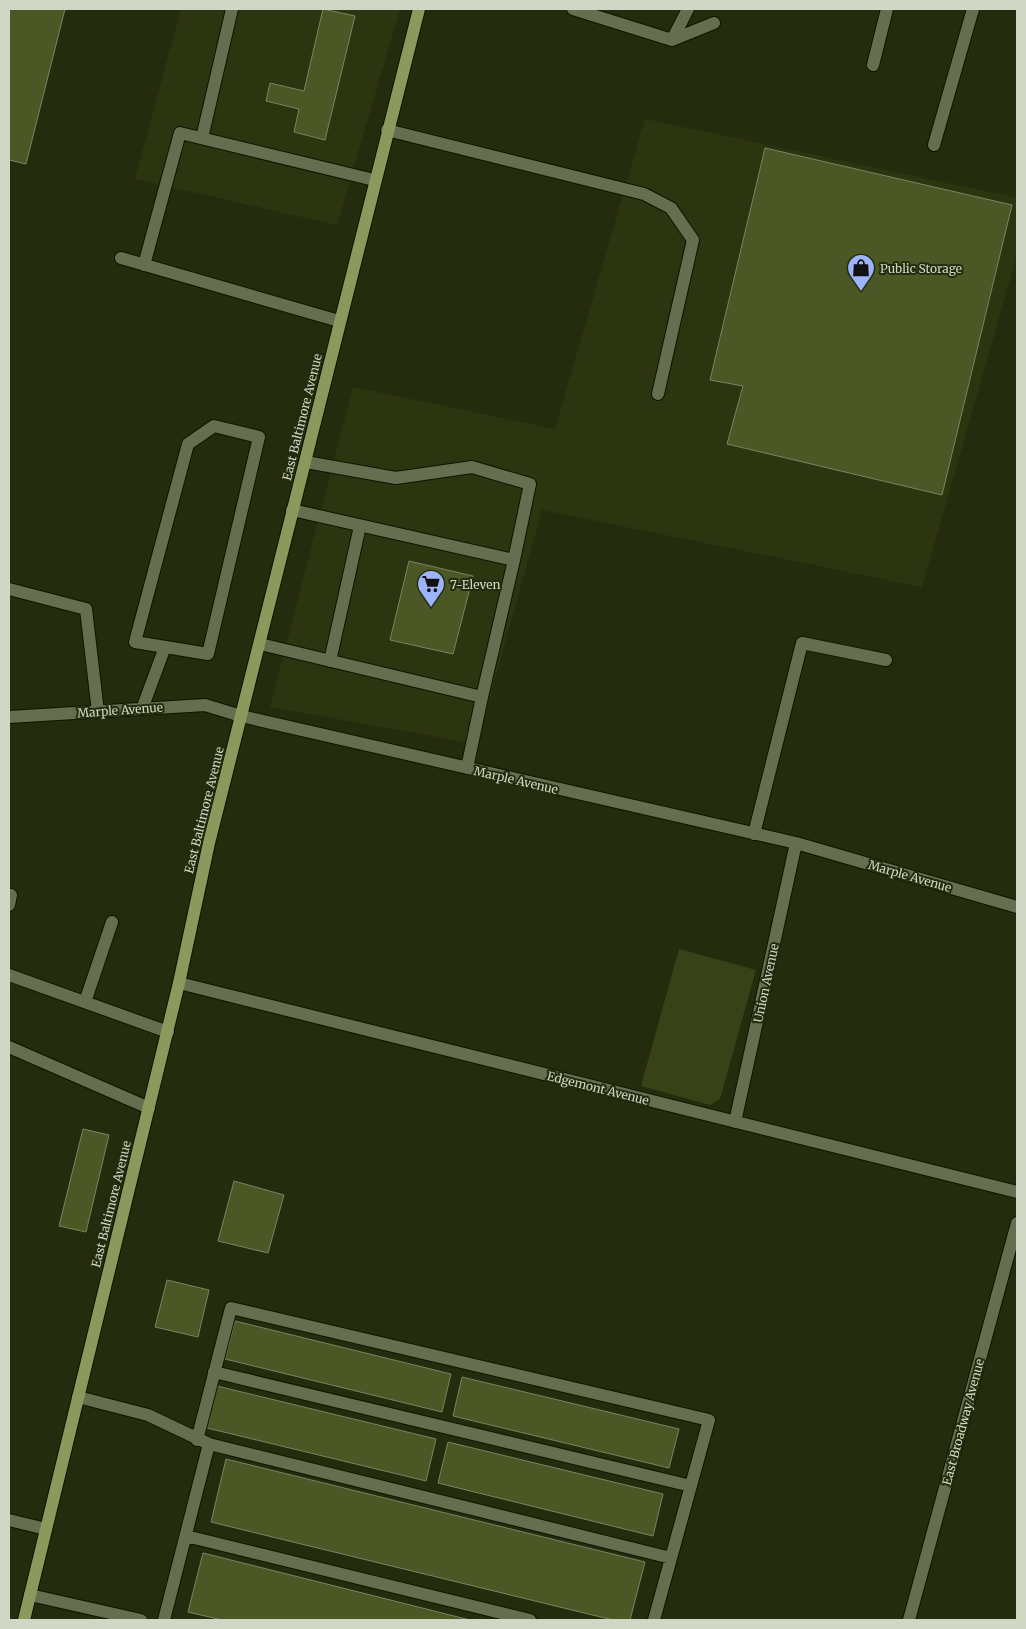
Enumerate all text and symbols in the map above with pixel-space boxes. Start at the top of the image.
shop icon: Public Storage [846,253,876,292]
place label: Public Storage [880,261,962,276]
street label: East Baltimore Avenue [279,352,325,482]
supermarket icon: 7-Eleven [416,569,446,608]
place label: 7-Eleven [450,577,500,592]
street label: Marple Avenue [77,700,163,720]
street label: East Baltimore Avenue [181,745,227,875]
street label: Marple Avenue [472,763,560,797]
street label: Marple Avenue [867,857,953,895]
street label: Union Avenue [750,942,782,1024]
street label: Edgemont Avenue [545,1068,651,1108]
street label: East Baltimore Avenue [88,1139,134,1269]
street label: East Broadway Avenue [939,1357,987,1487]

